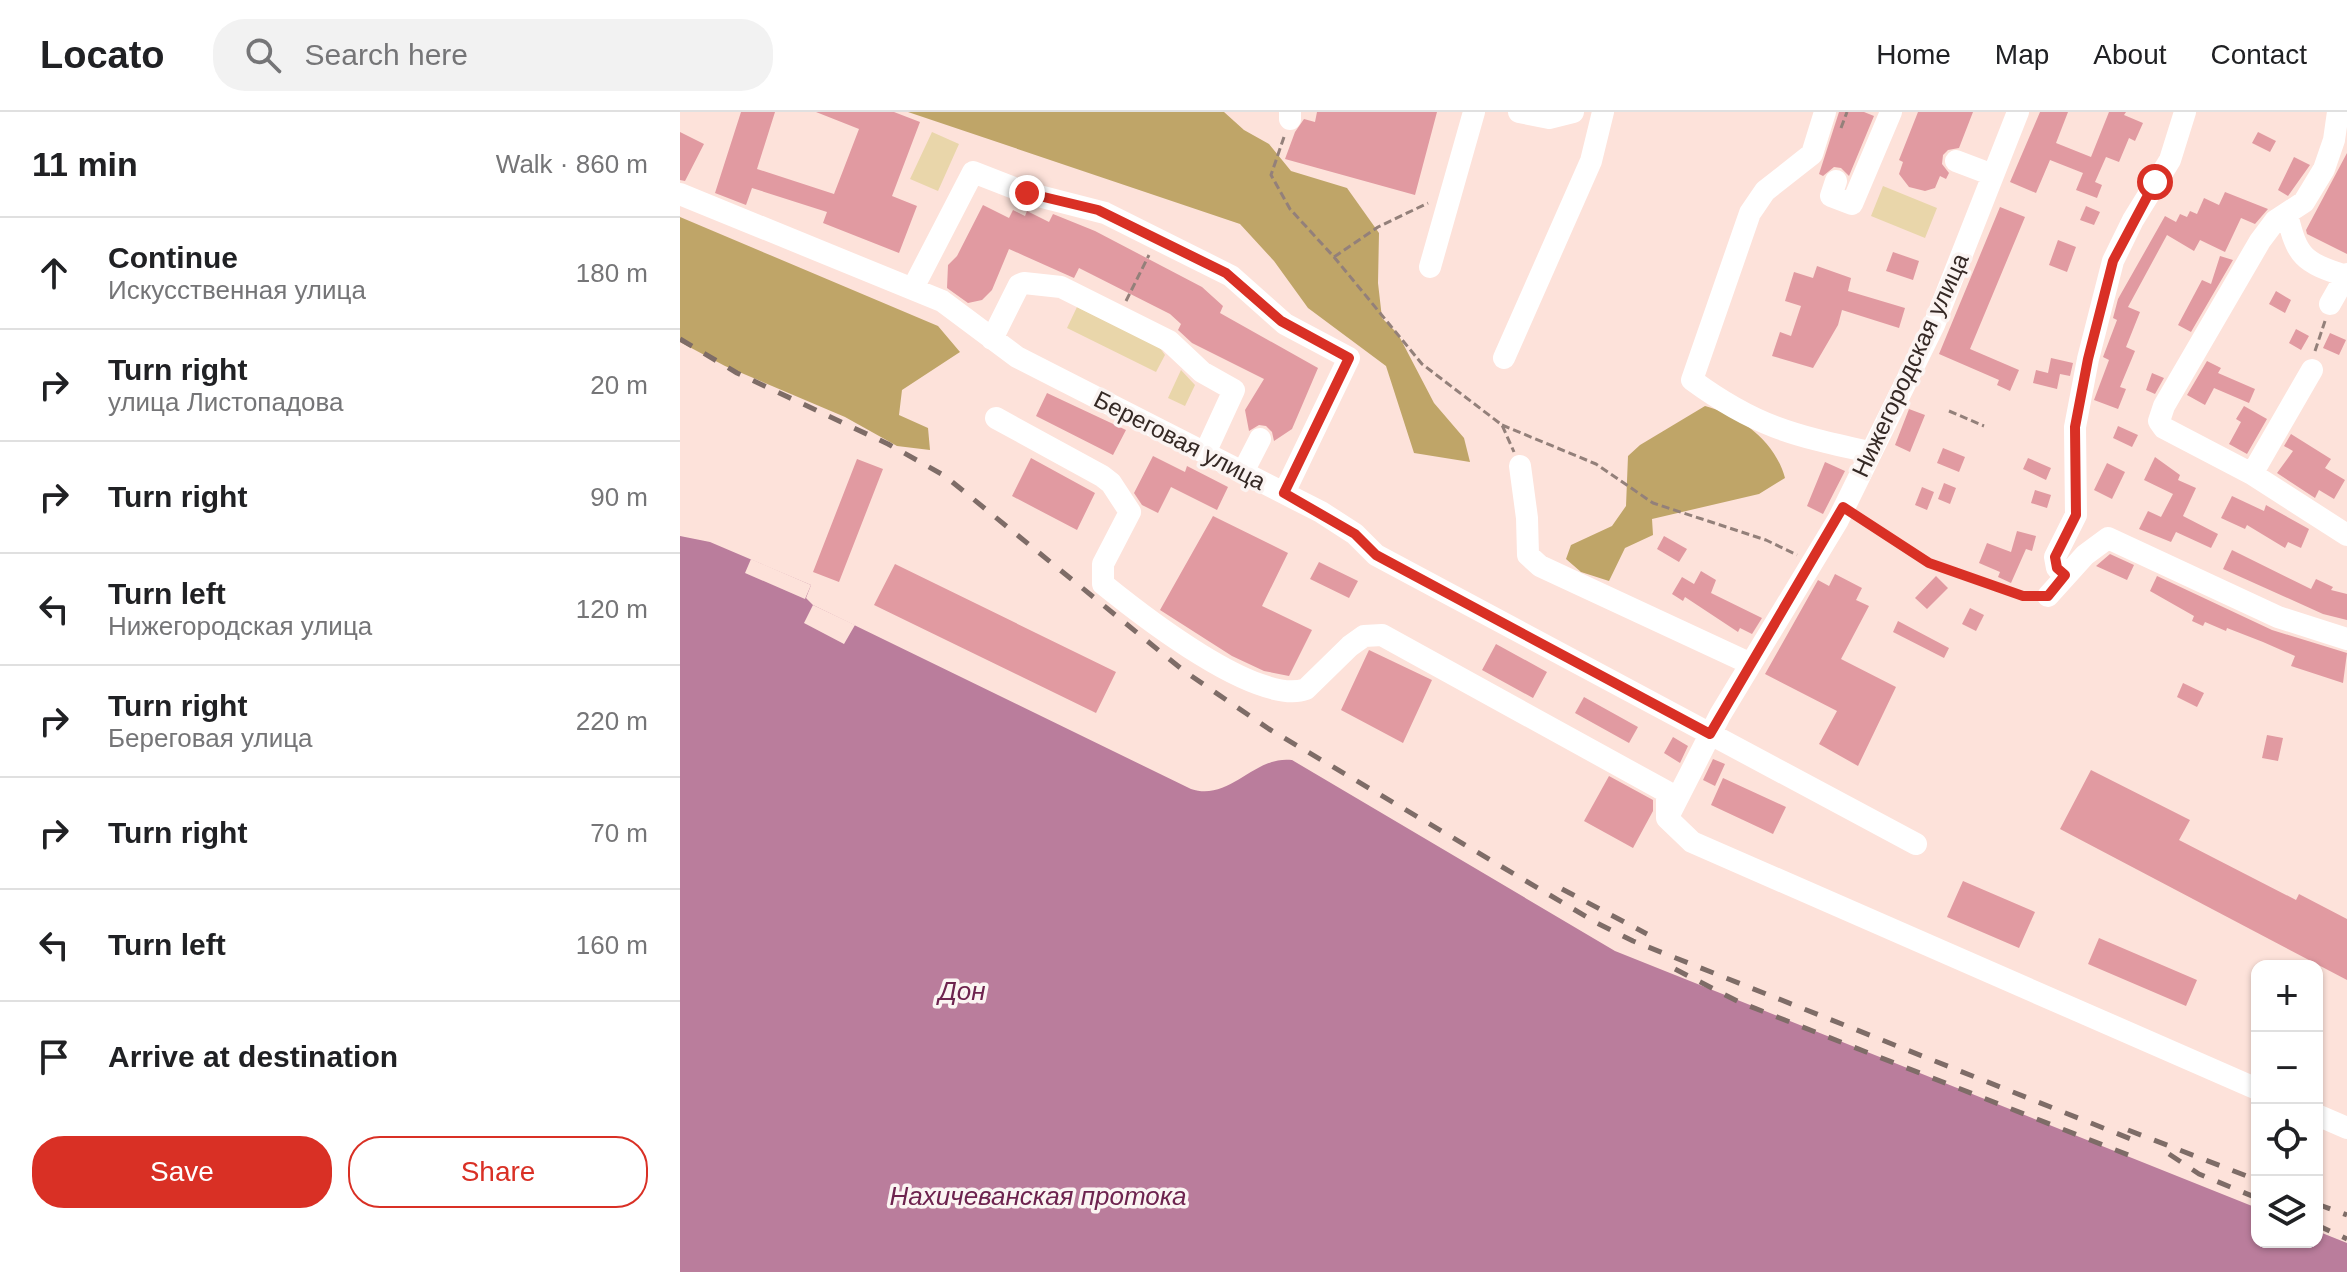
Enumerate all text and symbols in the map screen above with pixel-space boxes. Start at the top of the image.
search box [213,19,773,91]
icon: search [241,33,285,77]
text: Locato [40,34,165,76]
text: Search here [305,38,468,71]
text: Home [1876,39,1951,70]
text: Map [1995,39,2049,70]
text: About [2093,39,2167,70]
text: Contact [2211,39,2307,70]
text: 11 min [32,145,138,183]
text: Walk · 860 m [496,149,648,179]
route start [2137,164,2173,200]
route end [1009,175,1045,211]
text: Continue [108,241,238,274]
street label: Нижегородская улица [1846,248,1974,481]
icon: ahead [32,251,76,295]
text: 180 m [576,258,648,288]
text: Искусственная улица [108,275,366,305]
text: Turn right [108,353,247,386]
icon: right [32,363,76,407]
text: 20 m [590,370,648,400]
street label: Береговая улица [1090,385,1271,495]
text: улица Листопадова [108,387,344,417]
icon: right [32,475,76,519]
text: Turn right [108,480,247,513]
text: 90 m [590,482,648,512]
text: Turn left [108,577,226,610]
icon: left [32,587,76,631]
text: 120 m [576,594,648,624]
text: Нижегородская улица [108,611,372,641]
text: Turn right [108,689,247,722]
icon: right [32,699,76,743]
text: 220 m [576,706,648,736]
text: Береговая улица [108,723,313,753]
icon: right [32,811,76,855]
text: Turn right [108,816,247,849]
text: 70 m [590,818,648,848]
icon: left [32,923,76,967]
text: Turn left [108,928,226,961]
text: 160 m [576,930,648,960]
map controls [2251,960,2323,1248]
button: + [2251,960,2323,1032]
water label: Дон [935,976,986,1006]
button: − [2251,1032,2323,1104]
icon: arrive [32,1035,76,1079]
text: Arrive at destination [108,1040,398,1073]
button: locate [2251,1104,2323,1176]
button: Save [32,1136,332,1208]
button: Share [348,1136,648,1208]
button: layers [2251,1176,2323,1248]
water label: Нахичеванская протока [889,1181,1187,1211]

